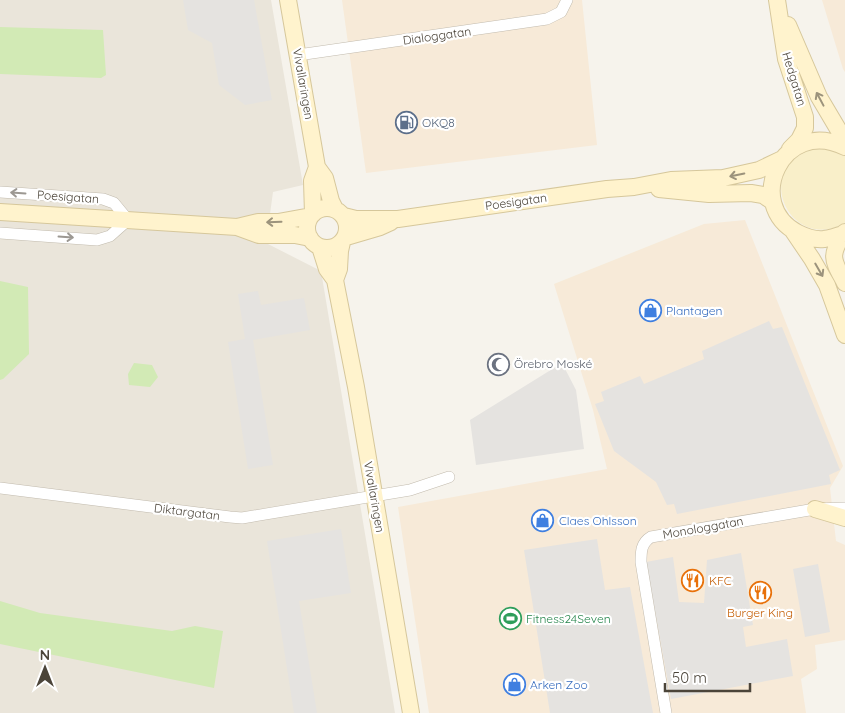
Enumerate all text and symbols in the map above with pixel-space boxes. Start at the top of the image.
street label: Dialoggatan [402,23,472,48]
street label: Vivallaringen [290,47,317,121]
street label: Hedgatan [779,50,810,108]
one-way arrow [815,92,825,107]
fuel station icon: OKQ8 [394,111,418,135]
place label: OKQ8 [422,115,455,130]
one-way arrow [729,171,745,180]
street label: Poesigatan [36,187,100,206]
one-way arrow [11,189,27,198]
street label: Poesigatan [484,190,548,213]
one-way arrow [266,217,282,226]
one-way arrow [58,233,74,242]
one-way arrow [814,262,824,277]
shop icon: Plantagen [638,299,662,323]
place label: Plantagen [666,303,722,318]
mosque icon: Örebro Moské [486,352,510,376]
place label: Örebro Moské [514,356,592,371]
street label: Vivallaringen [361,460,388,534]
street label: Diktargatan [153,500,221,523]
shop icon: Claes Ohlsson [531,509,555,533]
place label: Claes Ohlsson [559,513,637,528]
street label: Monologgatan [661,513,744,542]
restaurant icon: KFC [681,569,705,593]
place label: KFC [709,573,732,588]
restaurant icon: Burger King [748,580,772,604]
place label: Burger King [727,605,793,620]
sports icon: Fitness24Seven [498,607,522,631]
place label: Fitness24Seven [526,611,611,626]
north arrow [20,643,70,693]
text: N [40,646,50,664]
scale bar [665,660,750,692]
text: 50 m [672,668,707,687]
shop icon: Arken Zoo [502,673,526,697]
place label: Arken Zoo [530,677,588,692]

